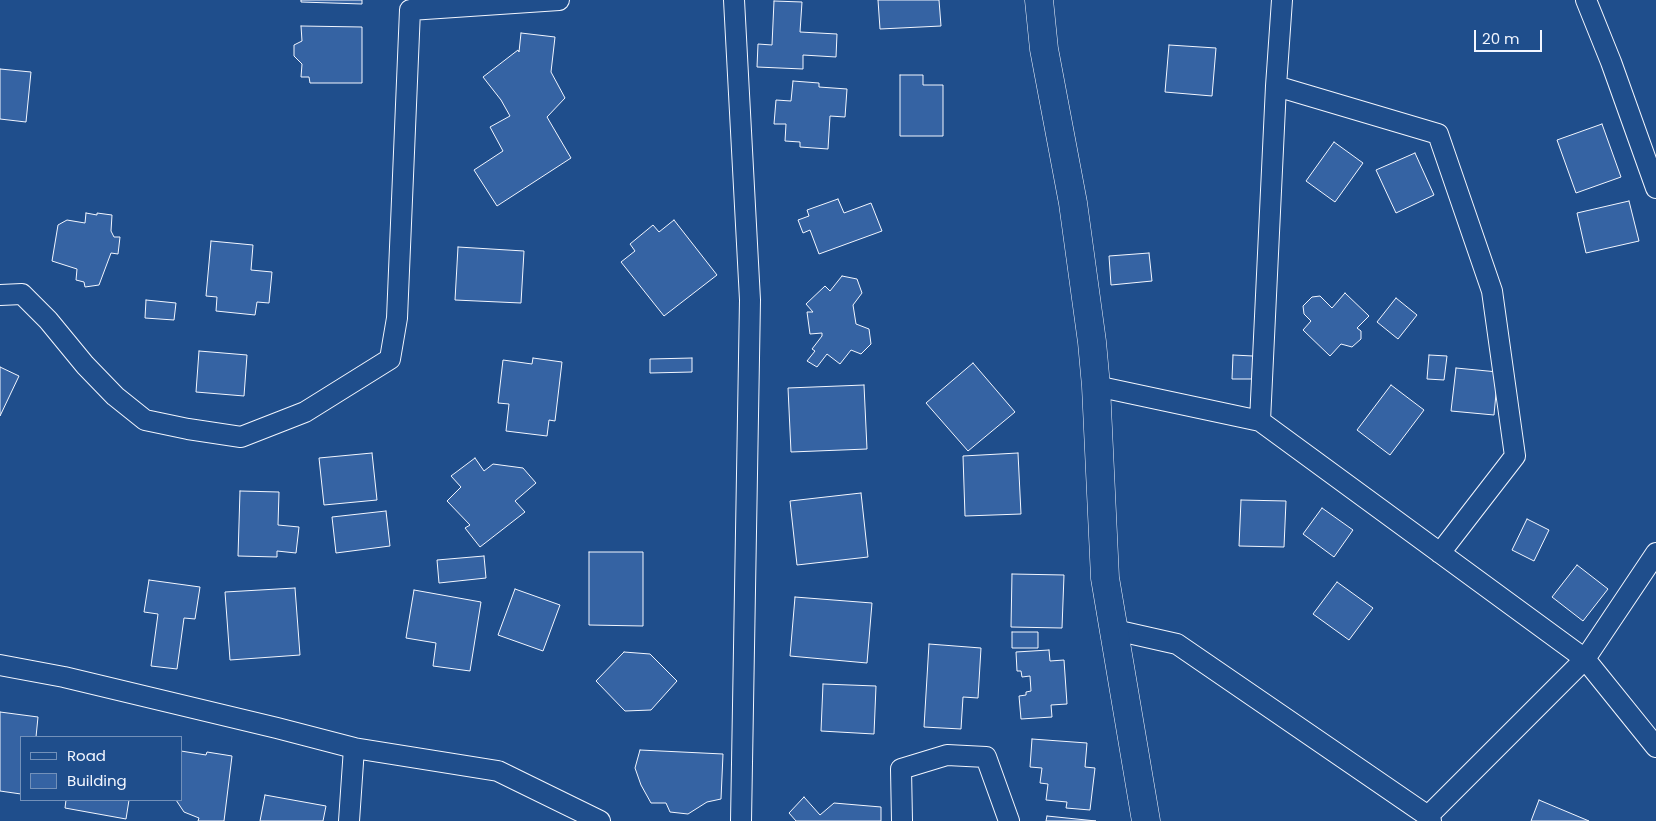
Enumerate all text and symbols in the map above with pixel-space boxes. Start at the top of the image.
scale bar [1476,20,1544,52]
text: 20 m [1482,28,1520,49]
legend [20,736,182,801]
text: Road [67,745,106,766]
text: Building [67,770,127,791]

